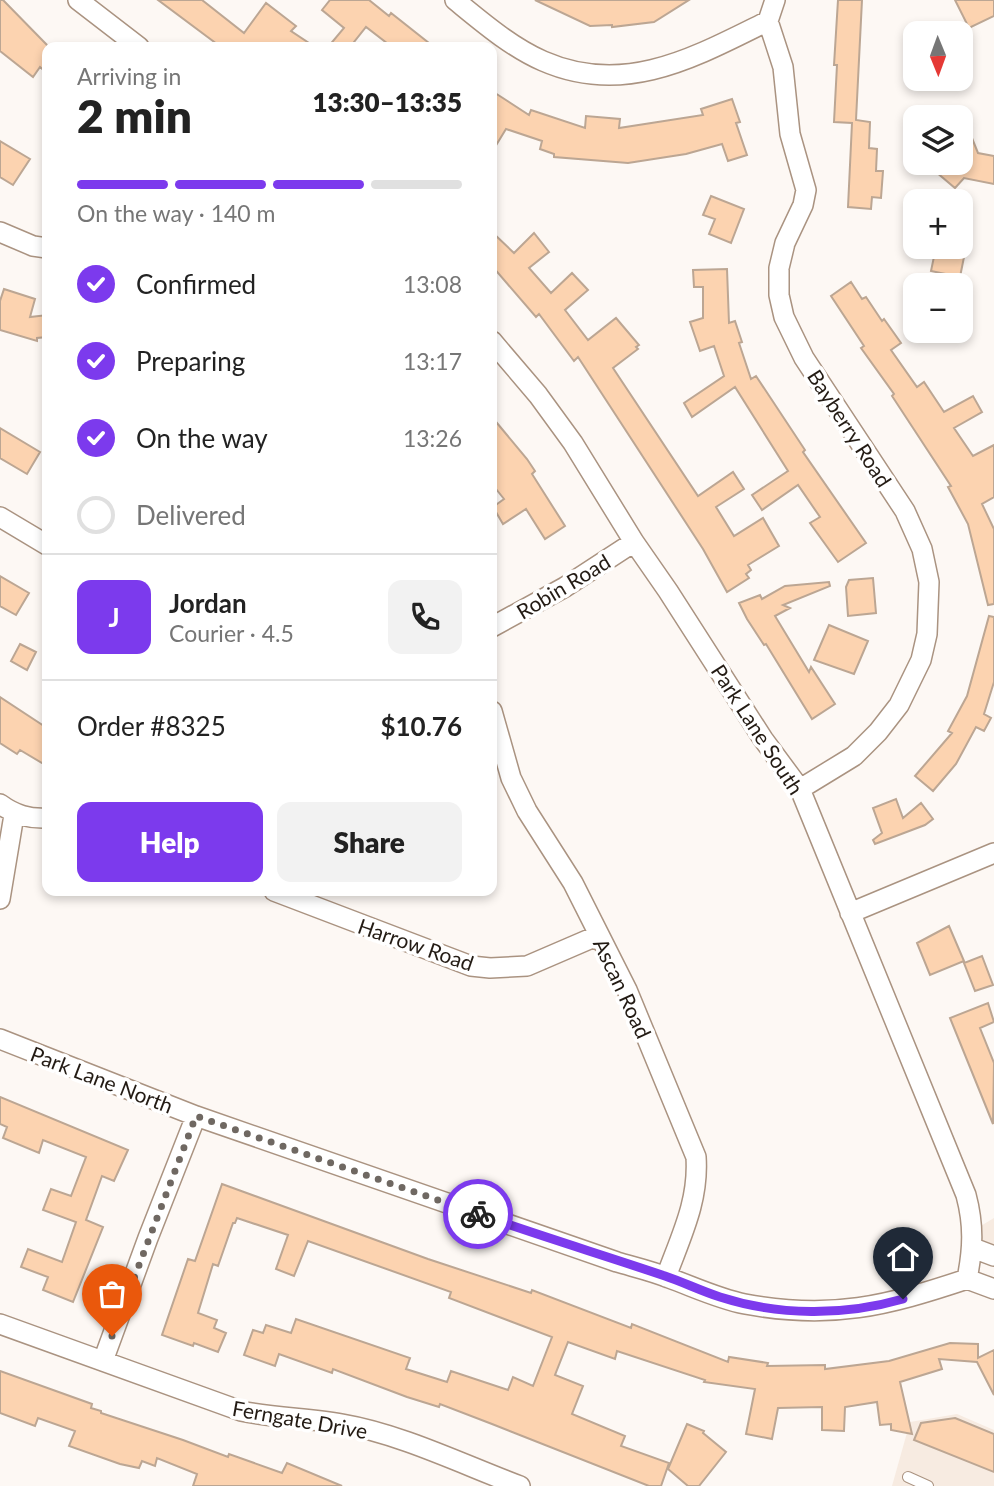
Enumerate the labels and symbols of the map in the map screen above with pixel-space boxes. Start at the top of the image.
north arrow [903,21,973,91]
street label: Bayberry Road [803,365,897,491]
street label: Robin Road [512,548,614,624]
street label: Park Lane South [707,659,809,799]
street label: Harrow Road [355,913,477,975]
street label: Ascan Road [589,934,657,1042]
street label: Park Lane North [27,1040,177,1118]
courier [443,1179,513,1249]
pin [873,1227,933,1299]
pin [82,1264,142,1336]
street label: Ferngate Drive [231,1395,369,1443]

